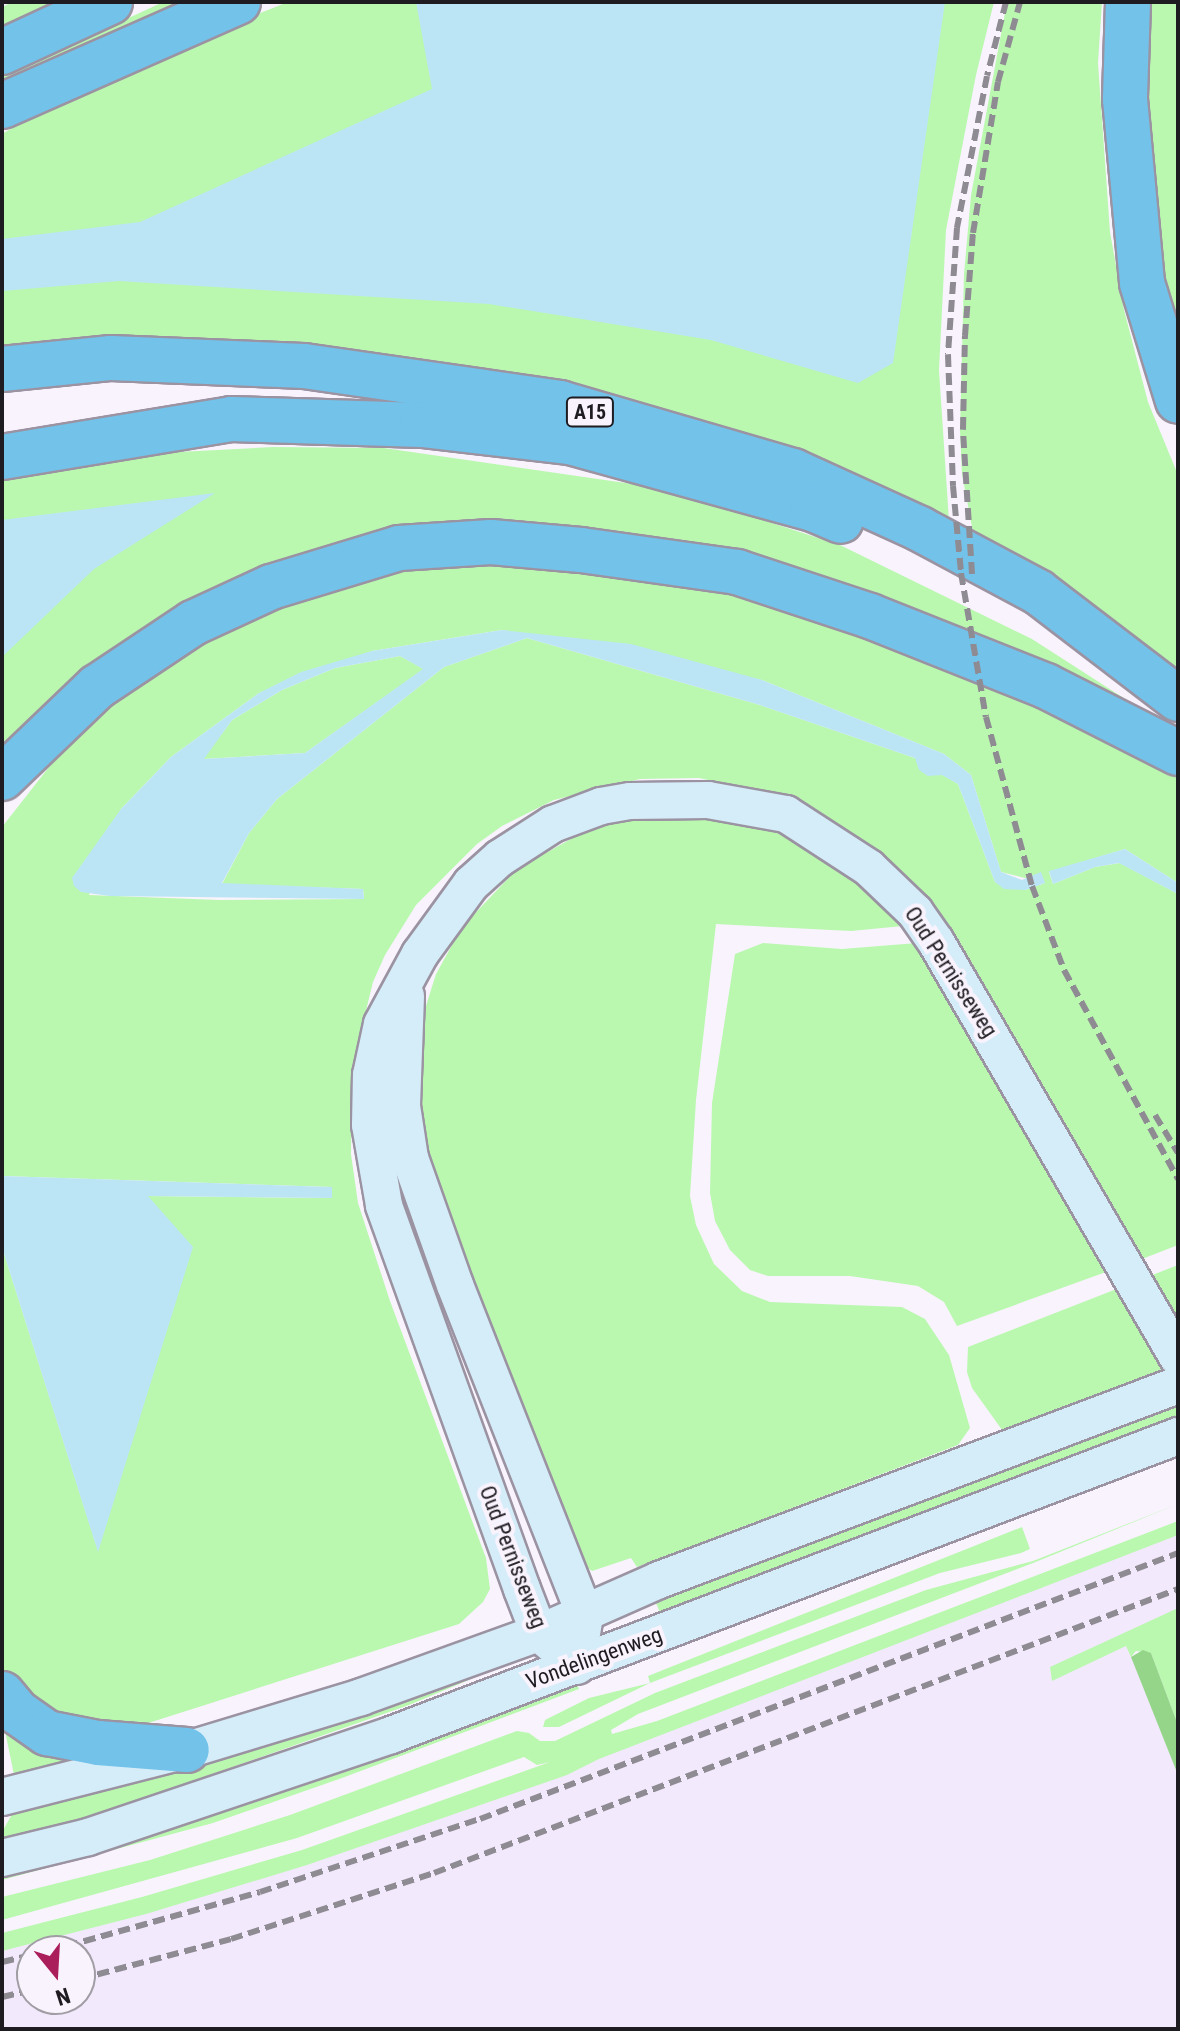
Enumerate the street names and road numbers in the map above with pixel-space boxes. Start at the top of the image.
road number: A15 [564,396,616,428]
street label: Oud Pernisseweg [899,902,1003,1042]
street label: Oud Pernisseweg [474,1482,552,1632]
street label: Vondelingenweg [522,1621,666,1695]

